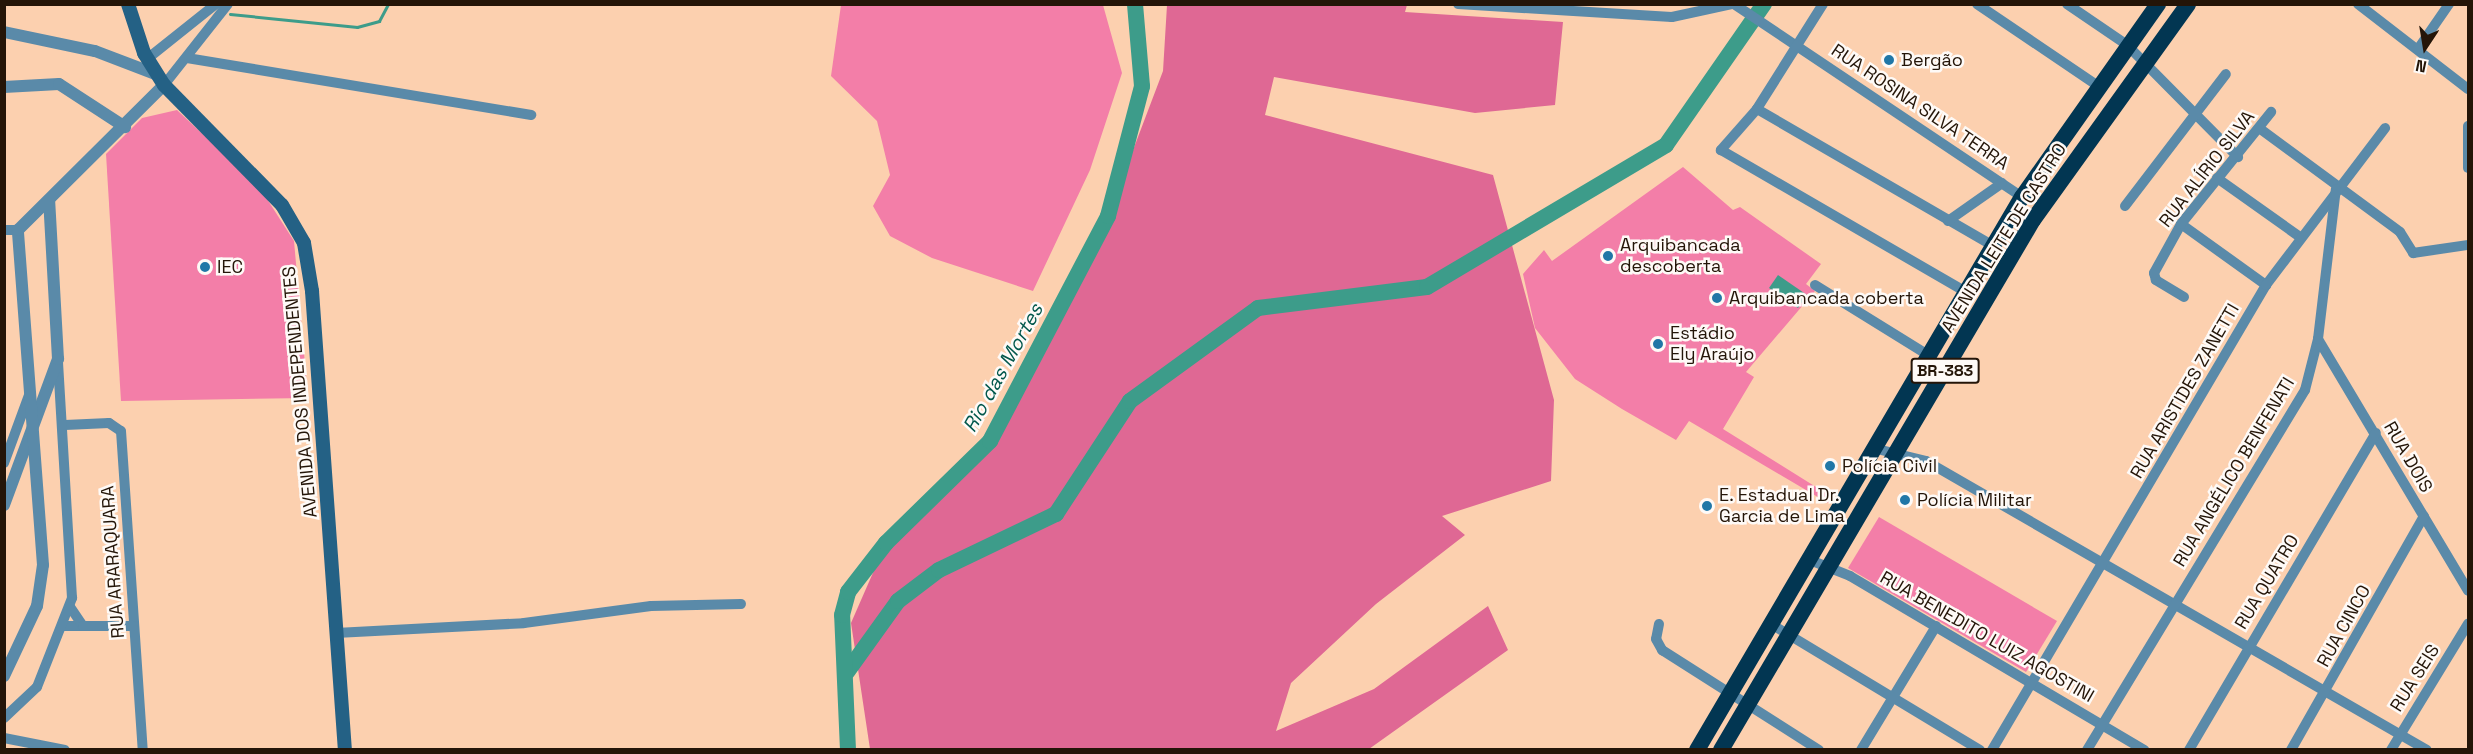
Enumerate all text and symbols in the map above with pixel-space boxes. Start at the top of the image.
north arrow [2395,18,2455,78]
street label: RUA ROSINA SILVA TERRA [1827,39,2013,175]
place label: Bergão [1901,49,1963,71]
marker: Bergão [1882,53,1896,67]
text: N [2414,55,2429,77]
street label: RUA ALÍRIO SILVA [2155,106,2259,232]
street label: AVENIDA LEITE DE CASTRO [1937,139,2071,337]
place label: Arquibancada descoberta [1620,235,1741,278]
marker: Arquibancada descoberta [1601,249,1615,263]
place label: IEC [217,256,243,278]
marker: IEC [198,260,212,274]
street label: AVENIDA DOS INDEPENDENTES [278,265,322,519]
place label: Arquibancada coberta [1729,287,1924,309]
marker: Arquibancada coberta [1710,291,1724,305]
water label: Rio das Mortes [958,299,1048,437]
street label: RUA ARISTIDES ZANETTI [2126,300,2244,482]
place label: Estádio Ely Araújo [1670,323,1755,366]
marker: Estádio Ely Araújo [1651,337,1665,351]
road number: BR-383 [1910,358,1980,384]
street label: RUA ANGÉLICO BENFENATI [2169,373,2299,571]
street label: RUA DOIS [2379,418,2437,496]
place label: Polícia Civil [1842,455,1937,477]
marker: Polícia Civil [1823,459,1837,473]
street label: RUA ARARAQUARA [97,485,129,639]
place label: E. Estadual Dr. Garcia de Lima [1719,485,1845,528]
place label: Polícia Militar [1917,489,2032,511]
marker: Polícia Militar [1898,493,1912,507]
marker: E. Estadual Dr. Garcia de Lima [1700,499,1714,513]
street label: RUA QUATRO [2230,531,2304,633]
street label: RUA BENEDITO LUIZ AGOSTINI [1876,567,2098,707]
street label: RUA CINCO [2313,581,2375,671]
street label: RUA SEIS [2386,640,2444,716]

